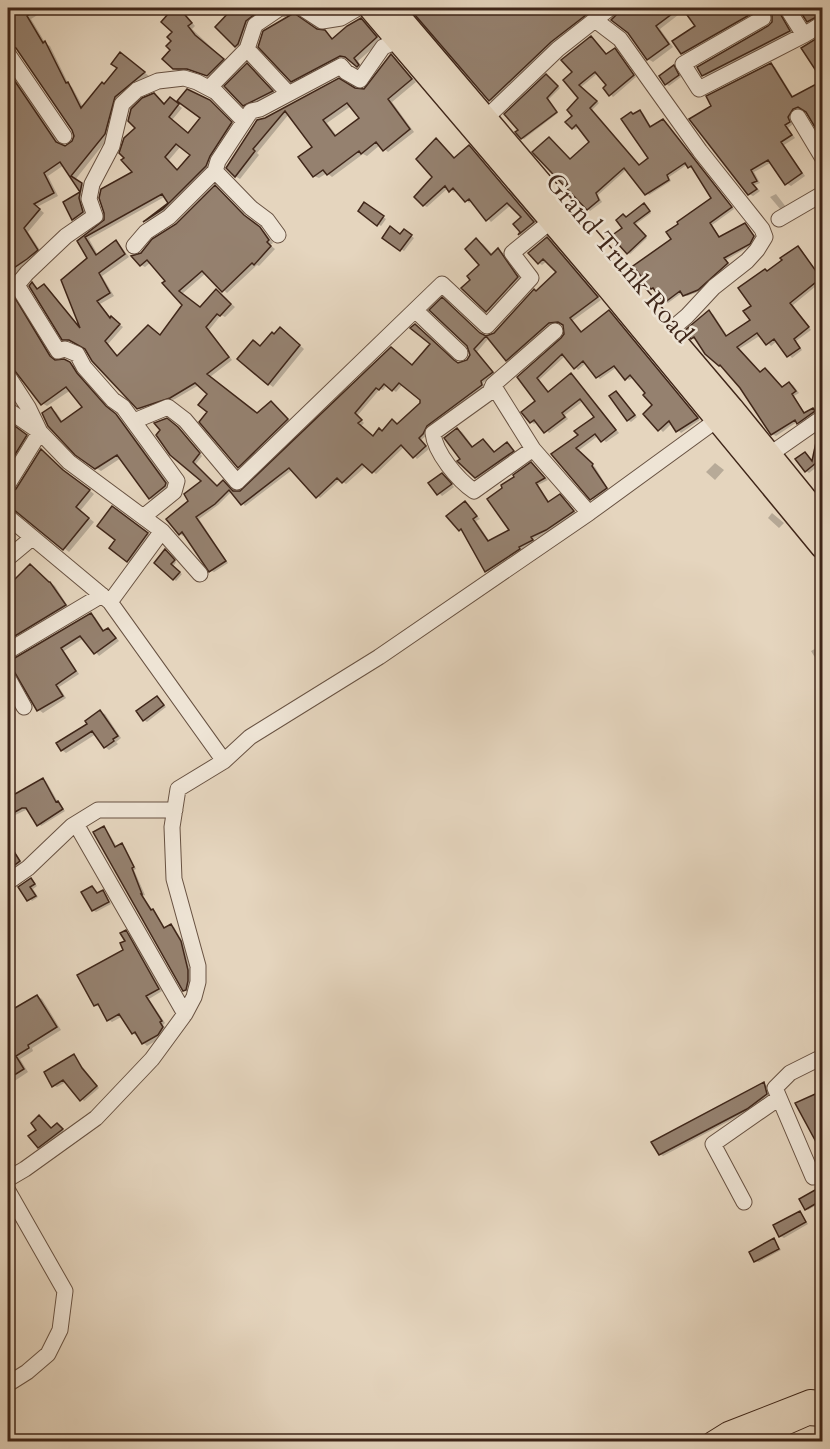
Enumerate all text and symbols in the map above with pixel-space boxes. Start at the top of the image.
street label: Grand Trunk Road [537,165,701,351]

